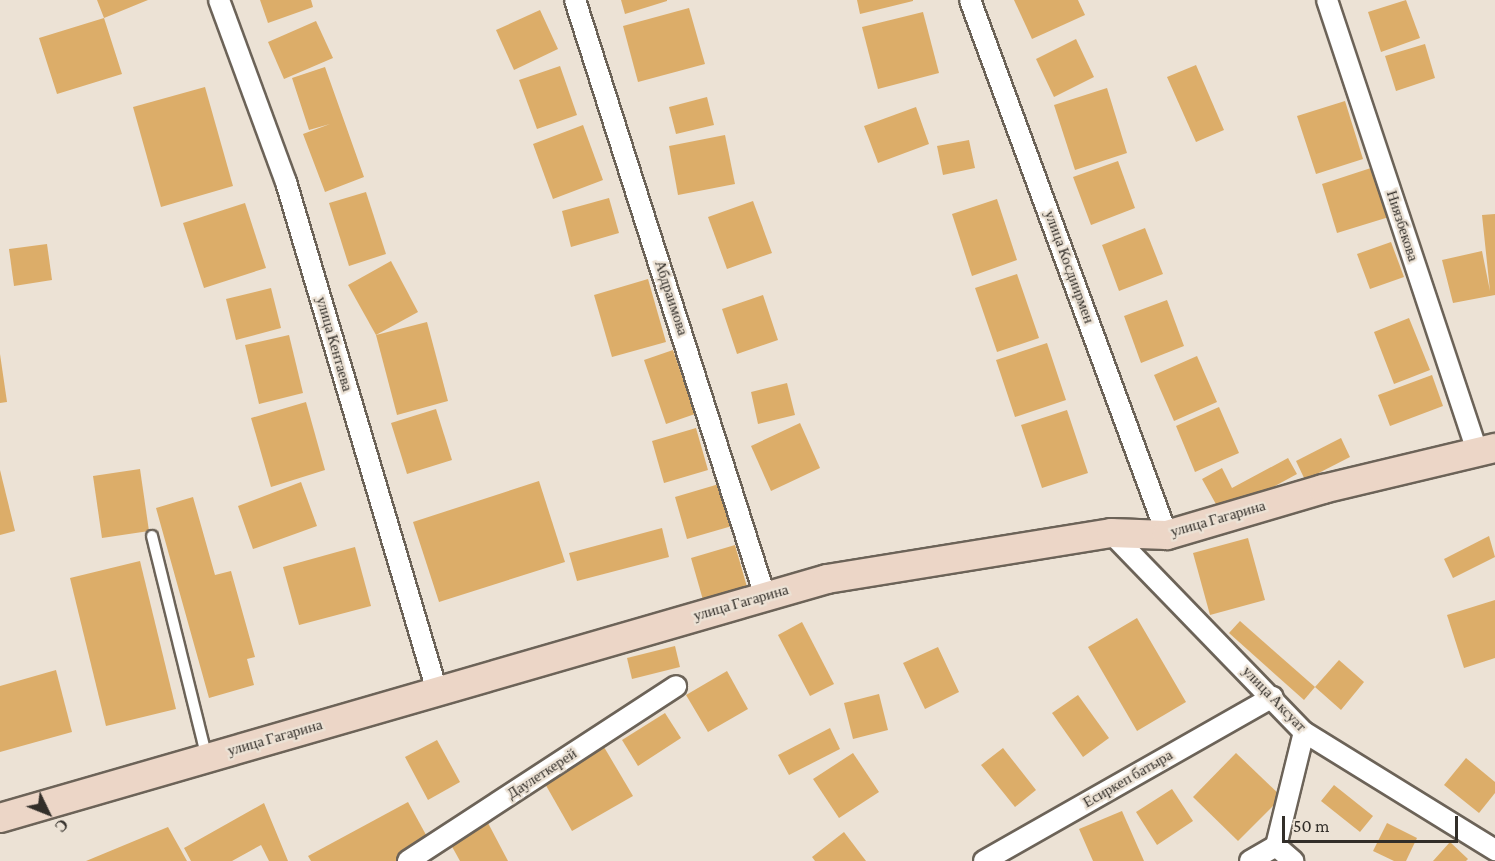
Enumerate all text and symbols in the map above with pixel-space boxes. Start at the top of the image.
street label: Ниязбекова [1382,188,1422,264]
street label: улица Косдиирмен [1040,208,1098,326]
street label: Абдраимова [650,258,692,338]
street label: улица Кентаева [312,295,356,393]
street label: улица Гагарина [1168,497,1268,541]
street label: улица Гагарина [691,581,791,625]
street label: улица Аксуат [1238,662,1310,736]
street label: улица Гагарина [225,716,325,760]
street label: Даулеткерей [504,745,580,803]
street label: Есиркеп батыра [1080,746,1176,812]
north arrow [18,783,78,843]
scale bar [1285,804,1460,842]
text: С [51,816,72,836]
text: 50 m [1293,816,1330,836]

